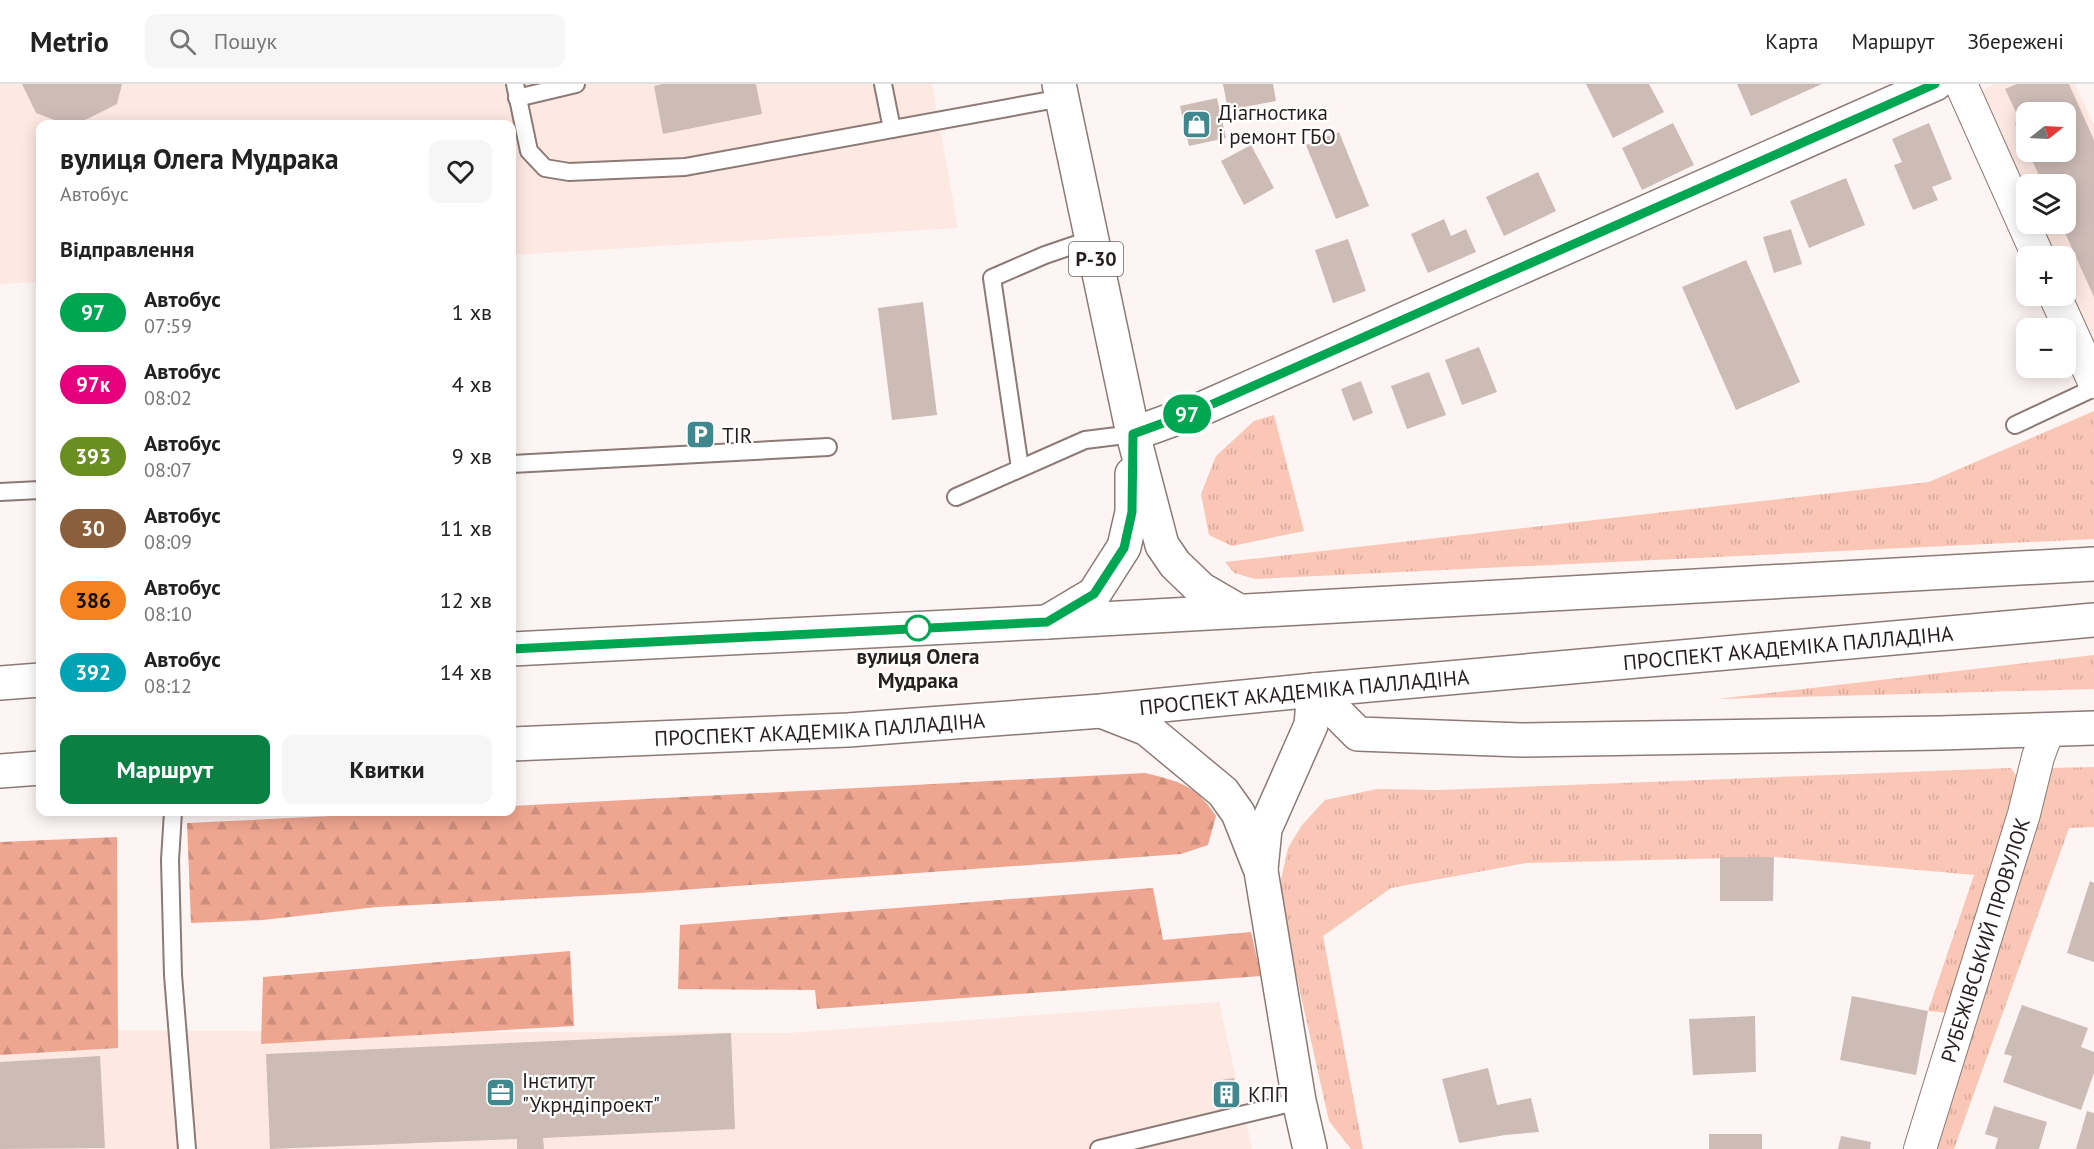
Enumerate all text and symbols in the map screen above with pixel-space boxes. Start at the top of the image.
search box [145,14,565,68]
text: Metrio [30,23,109,60]
icon: search [166,25,199,58]
text: Пошук [214,27,277,55]
text: Карта [1765,28,1818,55]
text: Маршрут [1851,28,1934,55]
text: Збережені [1967,28,2064,55]
place label: Діагностика і ремонт ГБО [1218,99,1336,150]
north arrow [2016,102,2076,162]
map controls [2016,102,2076,378]
shop icon: Діагностика і ремонт ГБО [1181,108,1213,140]
text: вулиця Олега Мудрака [60,140,339,177]
button: heart [429,140,492,203]
button: layers [2016,174,2076,234]
text: Автобус [60,181,129,207]
text: Відправлення [60,235,194,263]
road number: Р-30 [1069,242,1123,276]
button: + [2016,246,2076,306]
text: Автобус [144,285,221,313]
text: 1 хв [452,298,492,326]
text: 97 [81,299,105,326]
text: 07:59 [144,313,192,339]
button: − [2016,318,2076,378]
text: Автобус [144,357,221,385]
text: 4 хв [452,370,492,398]
text: 97к [76,371,110,398]
text: 08:02 [144,385,192,411]
line badge: 97 [1160,394,1214,434]
text: 97 [1175,401,1199,428]
parking icon: TIR [685,419,717,451]
place label: TIR [722,422,752,449]
text: Автобус [144,429,221,457]
text: 9 хв [452,442,492,470]
text: 393 [75,443,111,470]
text: 08:07 [144,457,192,483]
text: Автобус [144,501,221,529]
text: 11 хв [440,514,492,542]
text: 30 [81,515,105,542]
text: 08:09 [144,529,192,555]
text: Автобус [144,573,221,601]
text: 12 хв [440,586,492,614]
text: 386 [75,587,111,614]
text: 08:10 [144,601,192,627]
marker: вулиця Олега Мудрака [905,615,931,641]
street label: ПРОСПЕКТ АКАДЕМІКА ПАЛЛАДІНА [1622,619,1955,676]
place label: вулиця Олега Мудрака [857,643,979,694]
text: Автобус [144,645,221,673]
text: 14 хв [440,658,492,686]
text: 392 [75,659,111,686]
street label: ПРОСПЕКТ АКАДЕМІКА ПАЛЛАДІНА [1138,663,1471,721]
text: 08:12 [144,673,192,699]
street label: ПРОСПЕКТ АКАДЕМІКА ПАЛЛАДІНА [654,706,987,752]
button: Маршрут [60,735,270,804]
button: Квитки [282,735,492,804]
street label: РУБЕЖІВСЬКИЙ ПРОВУЛОК [1934,814,2036,1066]
place label: Інститут "Укрндіпроект" [522,1067,660,1118]
office icon: Інститут "Укрндіпроект" [485,1076,517,1108]
building icon: КПП [1211,1078,1243,1110]
place label: КПП [1248,1081,1289,1108]

